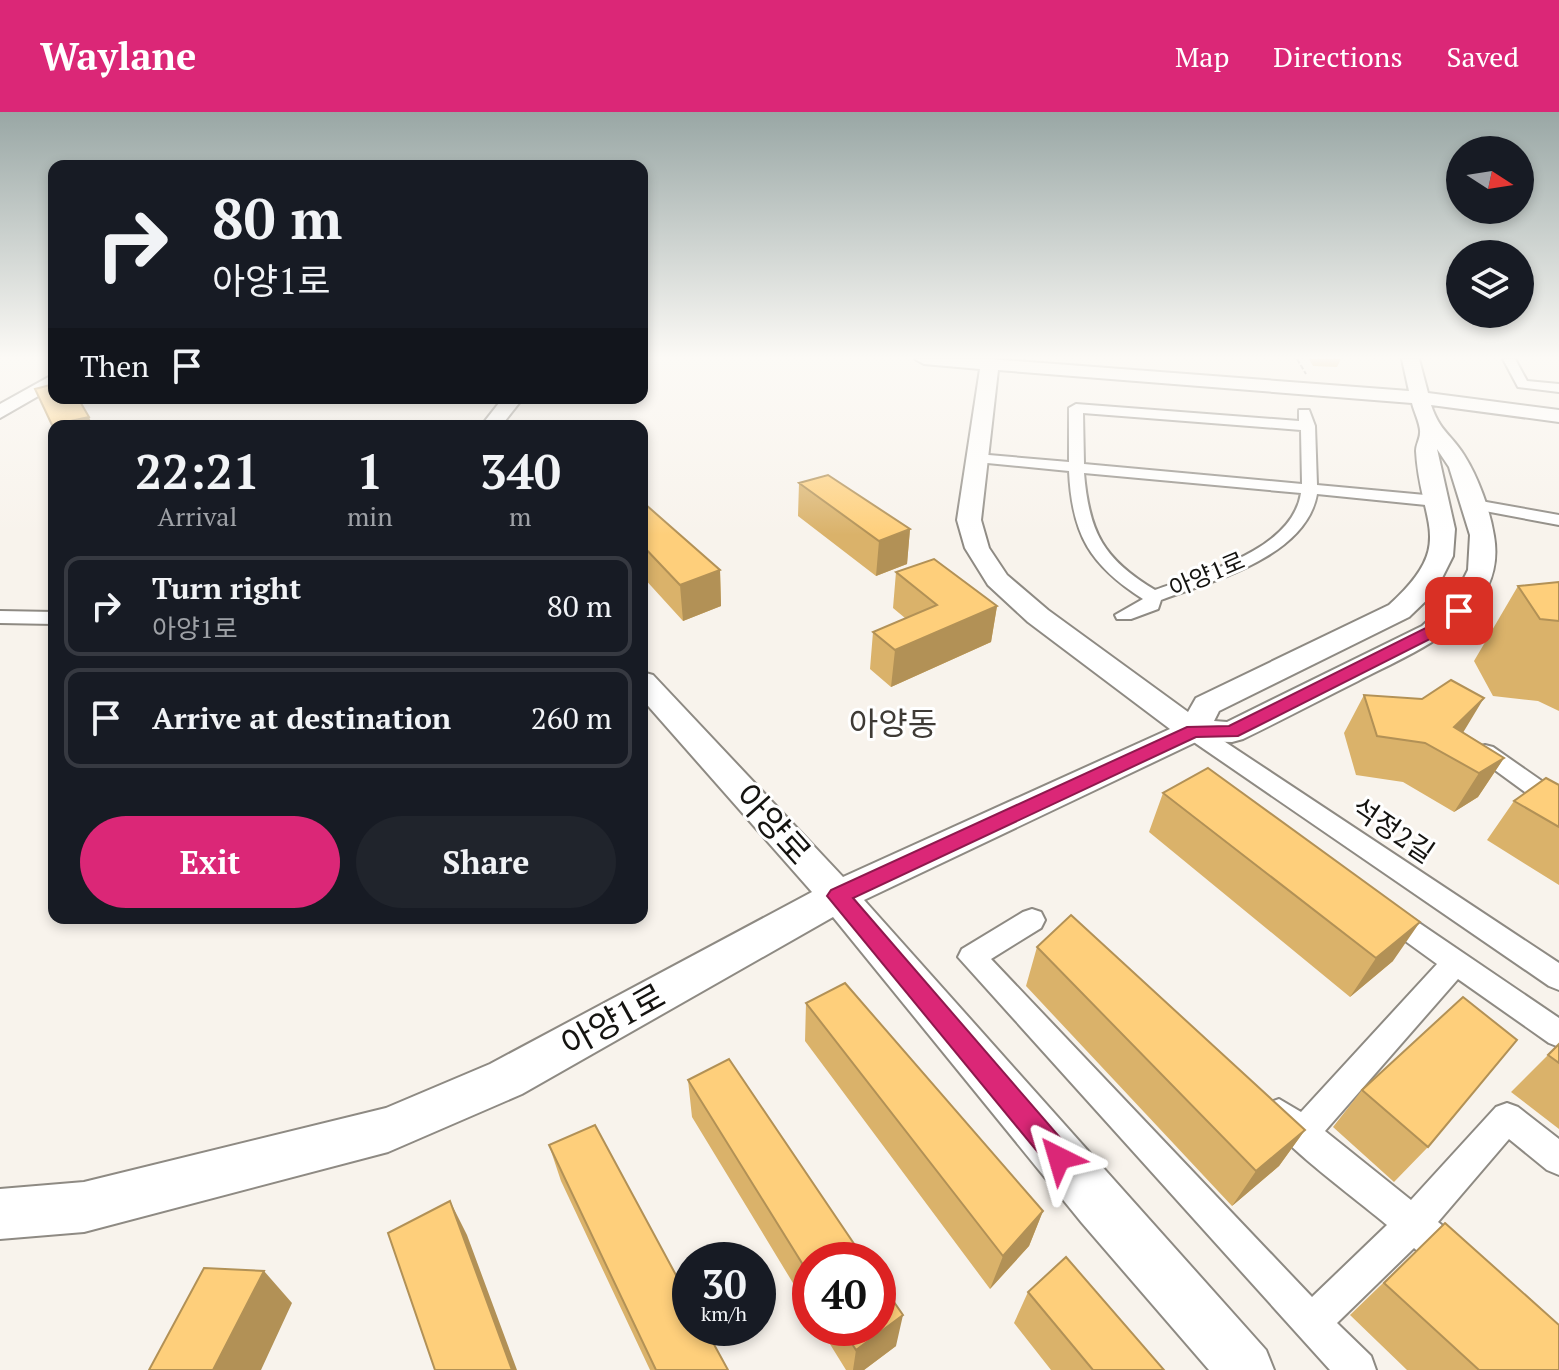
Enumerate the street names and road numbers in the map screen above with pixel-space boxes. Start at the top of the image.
street label: 아양1로 [1164,544,1249,604]
street label: 아양로 [725,774,821,874]
street label: 석정2길 [1345,788,1442,871]
street label: 아양1로 [553,973,673,1066]

